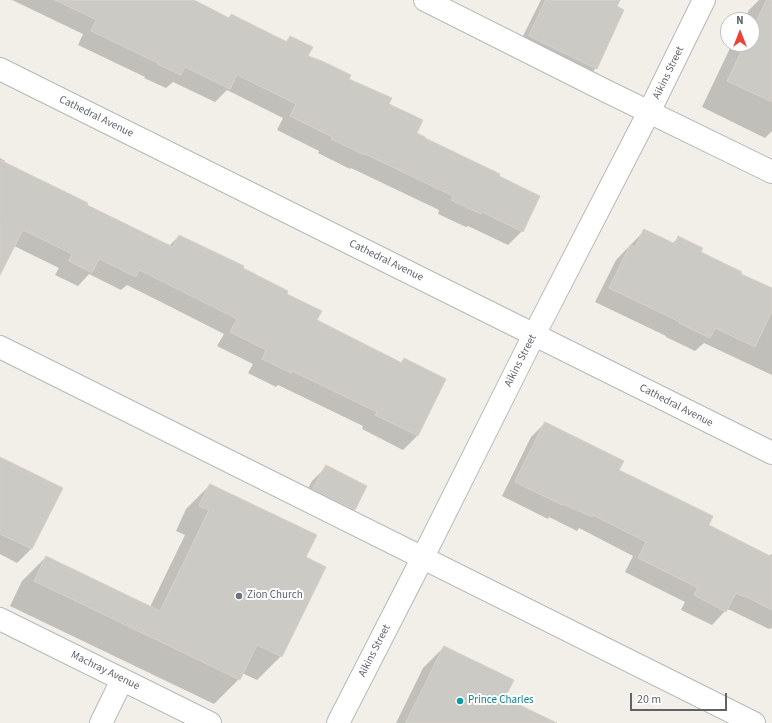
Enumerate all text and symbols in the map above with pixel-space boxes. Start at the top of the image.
north arrow [720,12,760,52]
text: N [736,13,744,28]
street label: Aikins Street [651,44,687,102]
street label: Cathedral Avenue [57,93,135,141]
street label: Cathedral Avenue [347,237,425,285]
street label: Aikins Street [502,333,540,389]
street label: Cathedral Avenue [637,382,715,430]
place label: Zion Church [247,589,303,603]
marker: Zion Church [234,591,244,601]
street label: Aikins Street [356,623,394,679]
street label: Machray Avenue [68,649,142,693]
scale bar [632,685,729,711]
text: 20 m [637,691,661,708]
place label: Prince Charles [468,694,534,708]
marker: Prince Charles [455,696,465,706]

